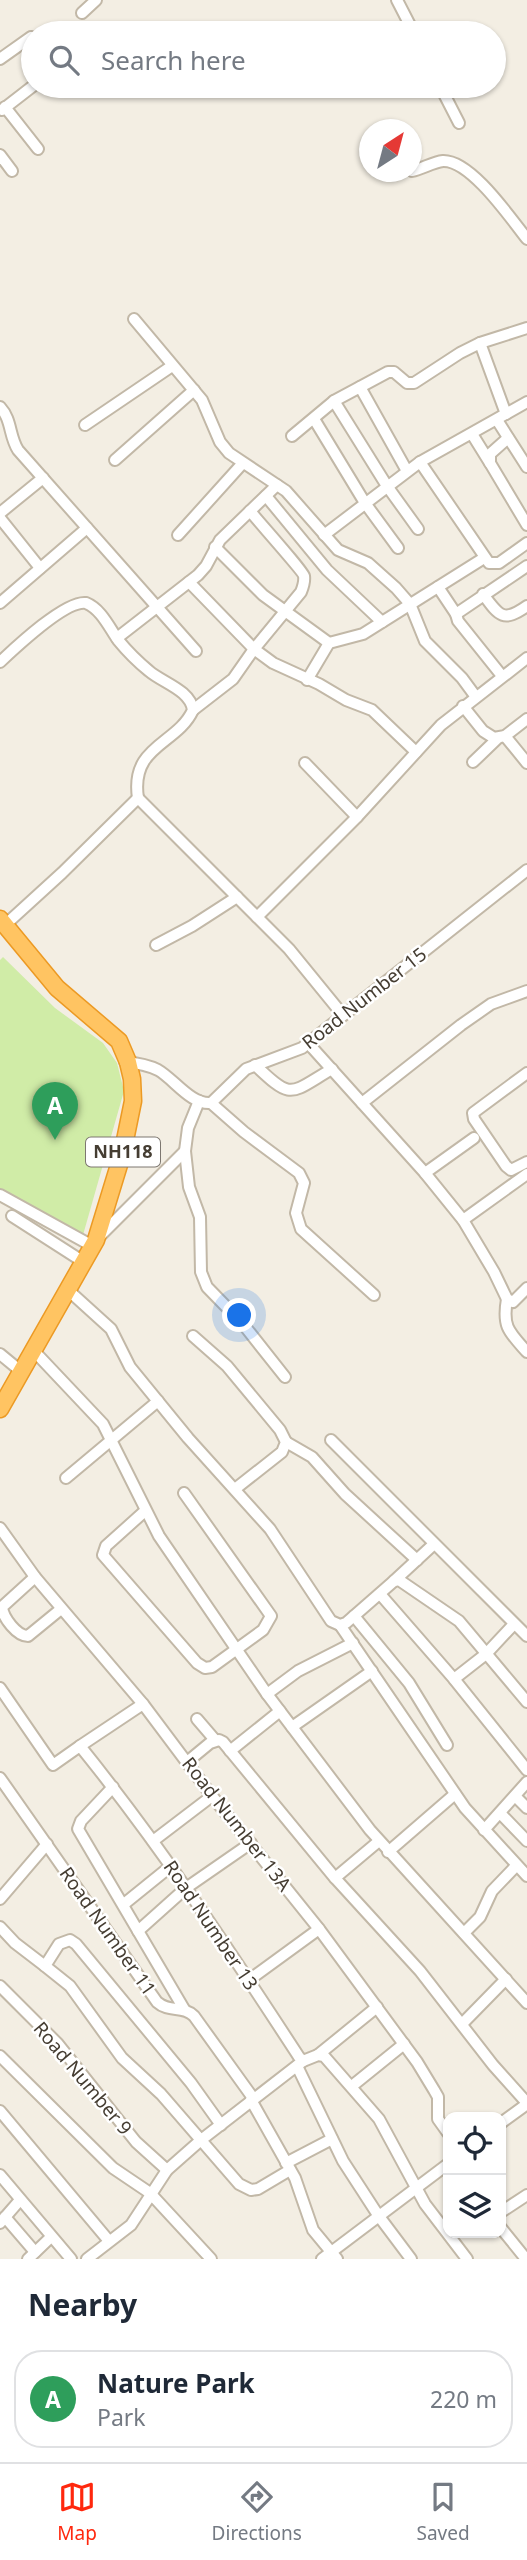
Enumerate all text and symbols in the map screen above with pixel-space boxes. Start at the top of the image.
search box [21,21,506,98]
icon: search [45,41,83,79]
text: Search here [101,42,246,78]
north arrow [359,119,422,182]
street label: Road Number 15 [296,941,432,1055]
pin: A [32,1082,78,1140]
road number: NH118 [86,1138,160,1167]
your location [222,1298,256,1332]
street label: Road Number 13A [176,1752,298,1897]
street label: Road Number 13 [158,1855,264,1995]
street label: Road Number 11 [54,1862,162,2000]
street label: Road Number 9 [28,2016,138,2140]
map controls [443,2112,506,2238]
button: locate [443,2112,506,2175]
button: layers [443,2175,506,2238]
text: Nearby [28,2284,137,2325]
text: Nature Park [97,2365,255,2401]
text: A [45,2383,61,2415]
text: 220 m [430,2383,497,2415]
text: Park [97,2401,146,2433]
tab: Map [57,2478,97,2546]
tab: Directions [212,2478,302,2546]
tab: Saved [416,2478,470,2546]

